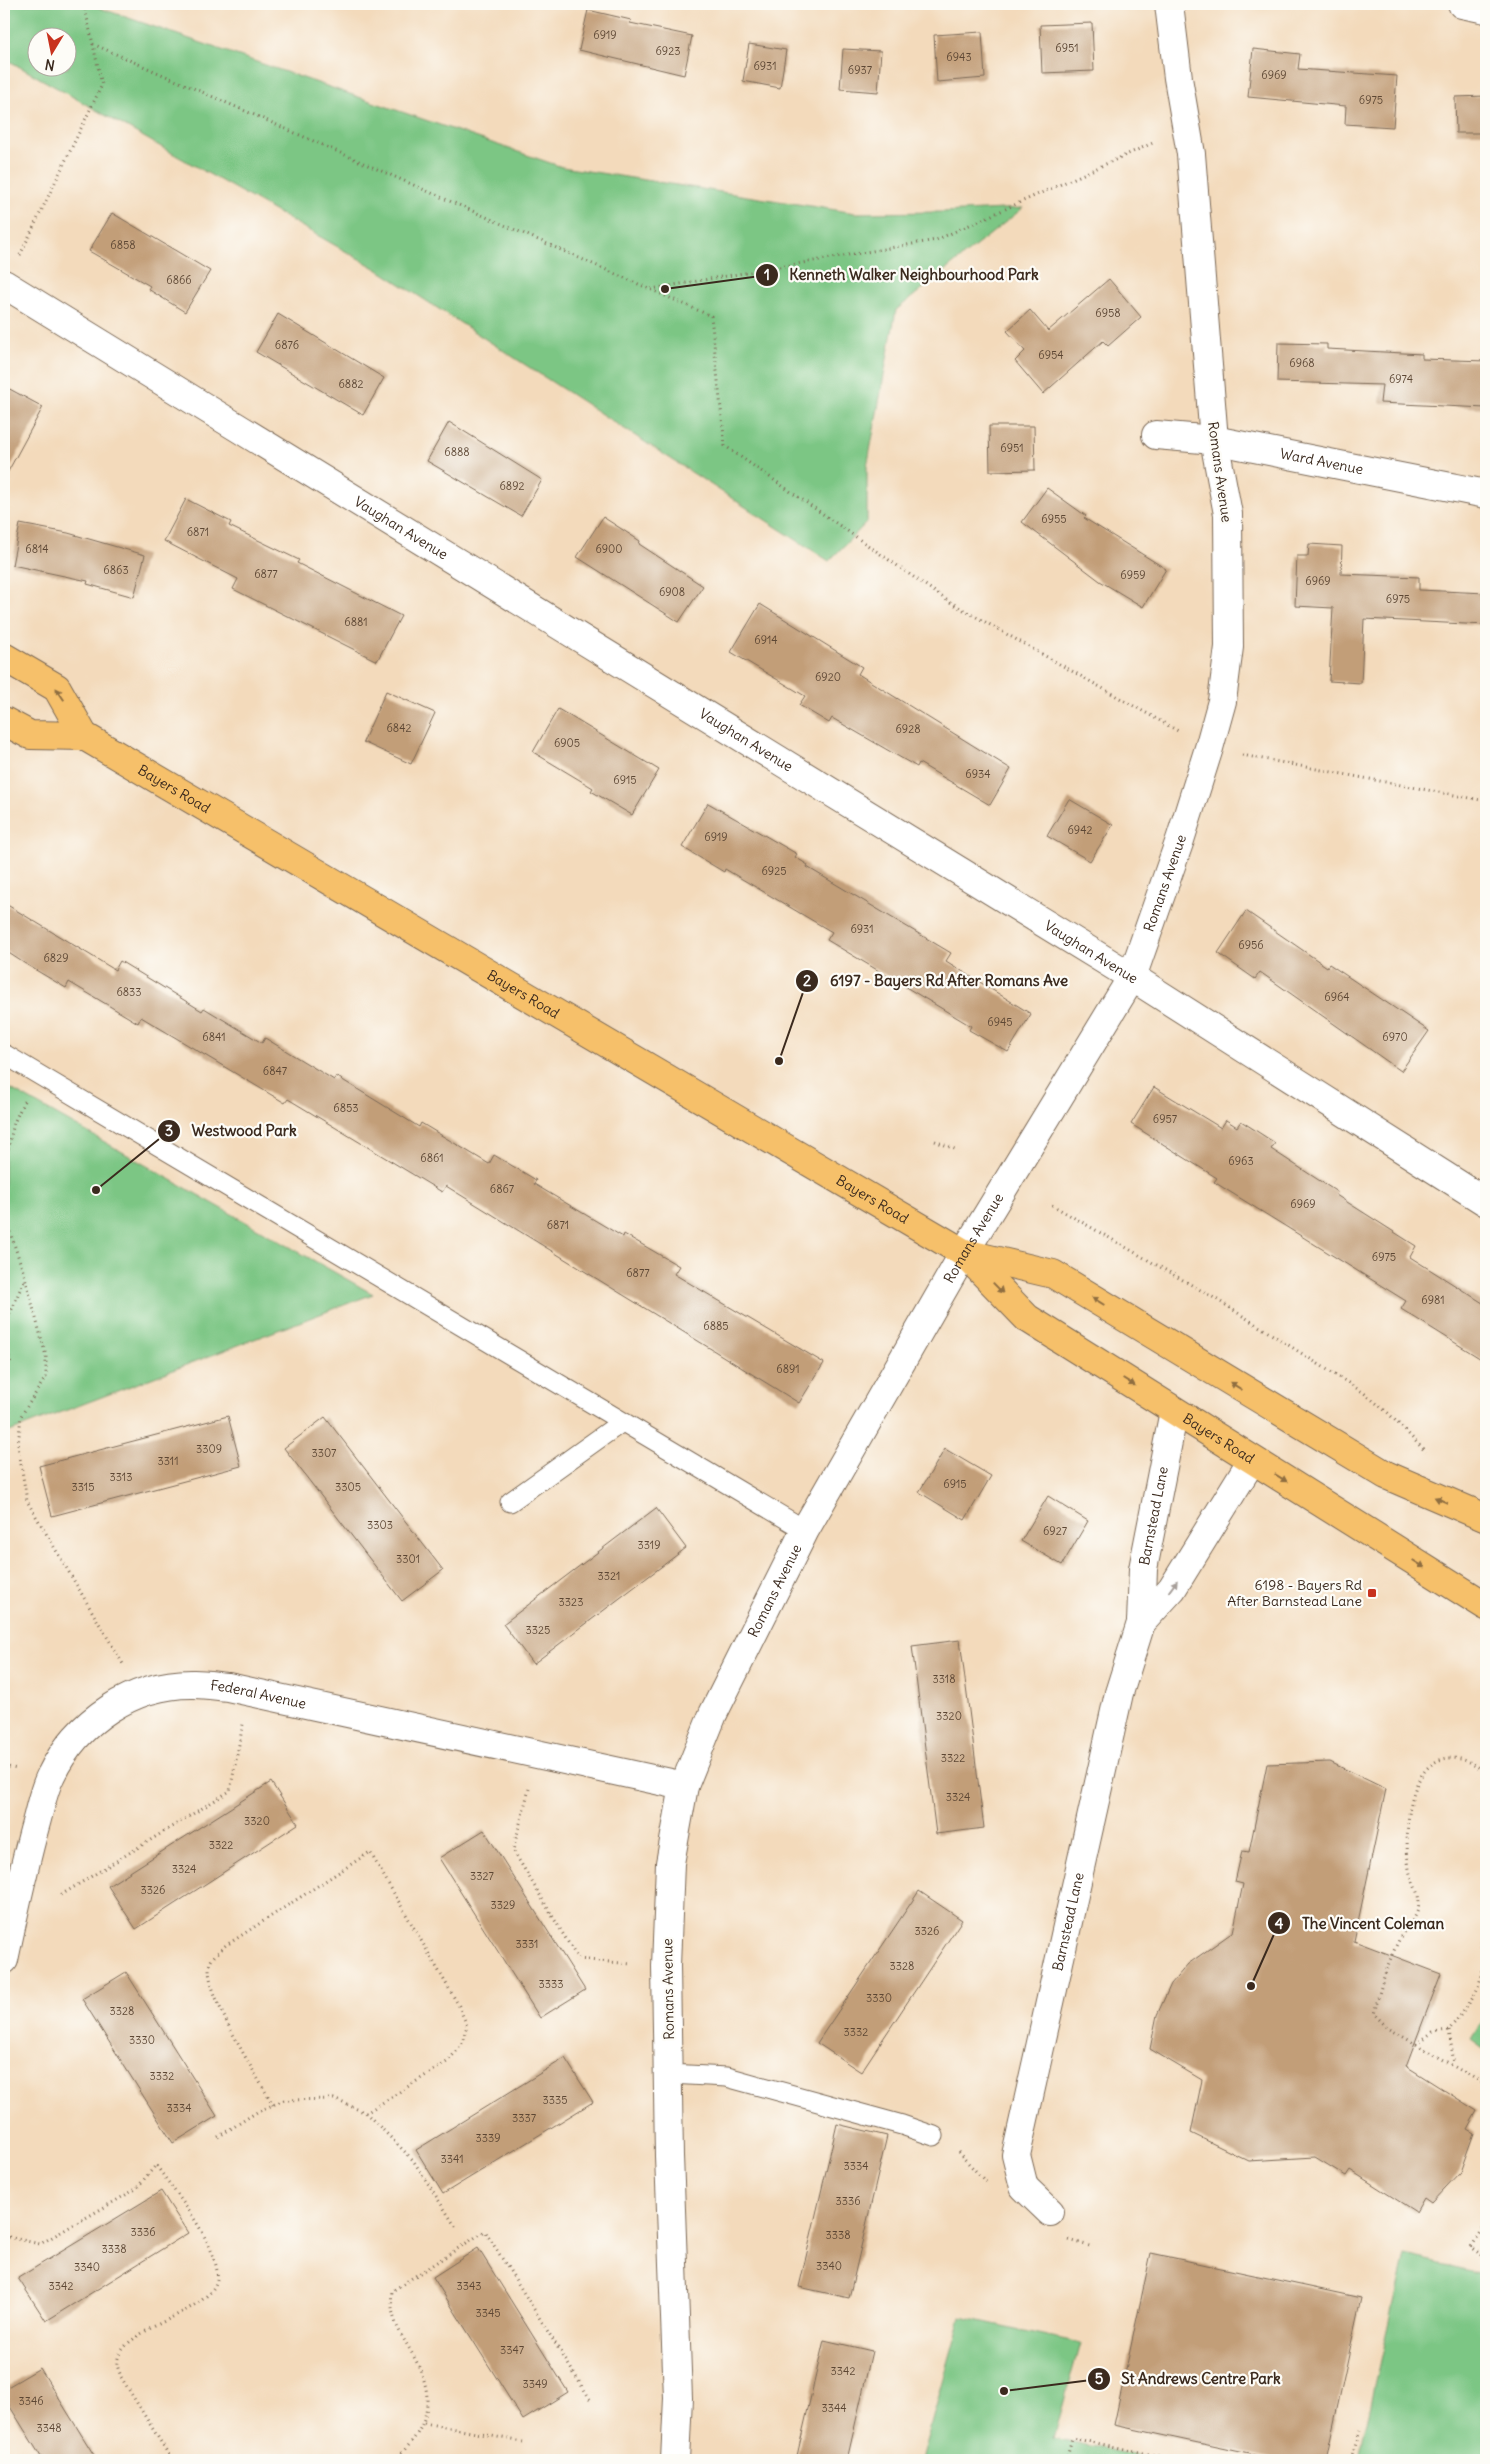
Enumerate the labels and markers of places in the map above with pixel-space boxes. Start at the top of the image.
callout: Kenneth Walker Neighbourhood Park [754,260,1049,290]
callout: 6197 - Bayers Rd After Romans Ave [795,966,1078,996]
callout: Westwood Park [156,1116,306,1146]
place label: 6198 - Bayers Rd After Barnstead Lane [1227,1576,1362,1610]
marker: 6198 - Bayers Rd After Barnstead Lane [1366,1587,1378,1599]
callout: The Vincent Coleman [1267,1908,1454,1938]
callout: St Andrews Centre Park [1086,2364,1290,2394]

